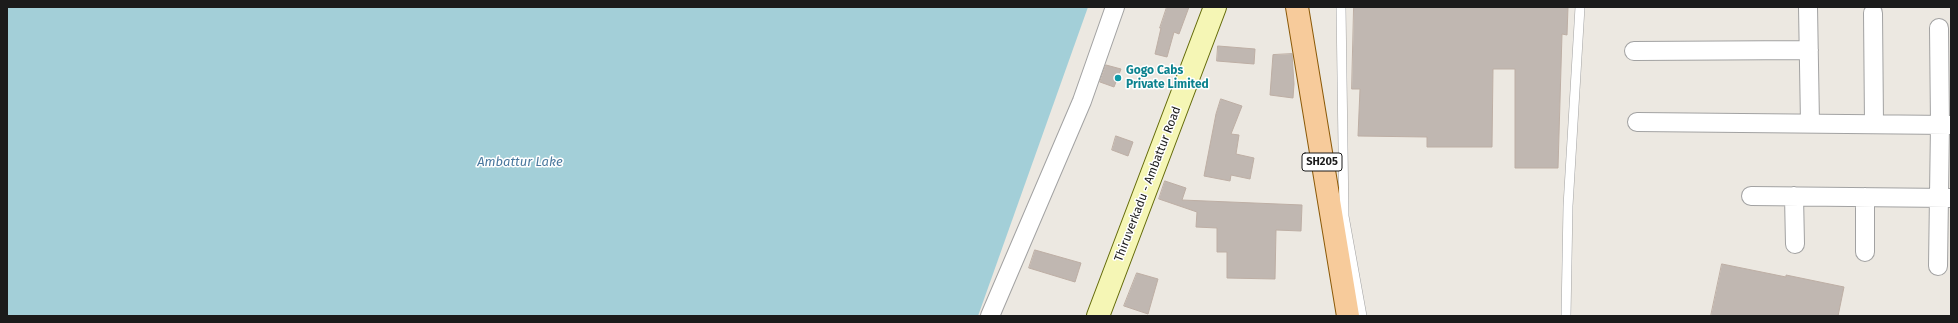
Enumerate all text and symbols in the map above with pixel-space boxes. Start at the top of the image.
place label: Gogo Cabs Private Limited [1126,64,1209,92]
marker: Gogo Cabs Private Limited [1113,73,1123,83]
street label: Thiruverkadu - Ambattur Road [1112,104,1184,264]
road number: SH205 [1302,153,1342,171]
water label: Ambattur Lake [477,154,563,170]

